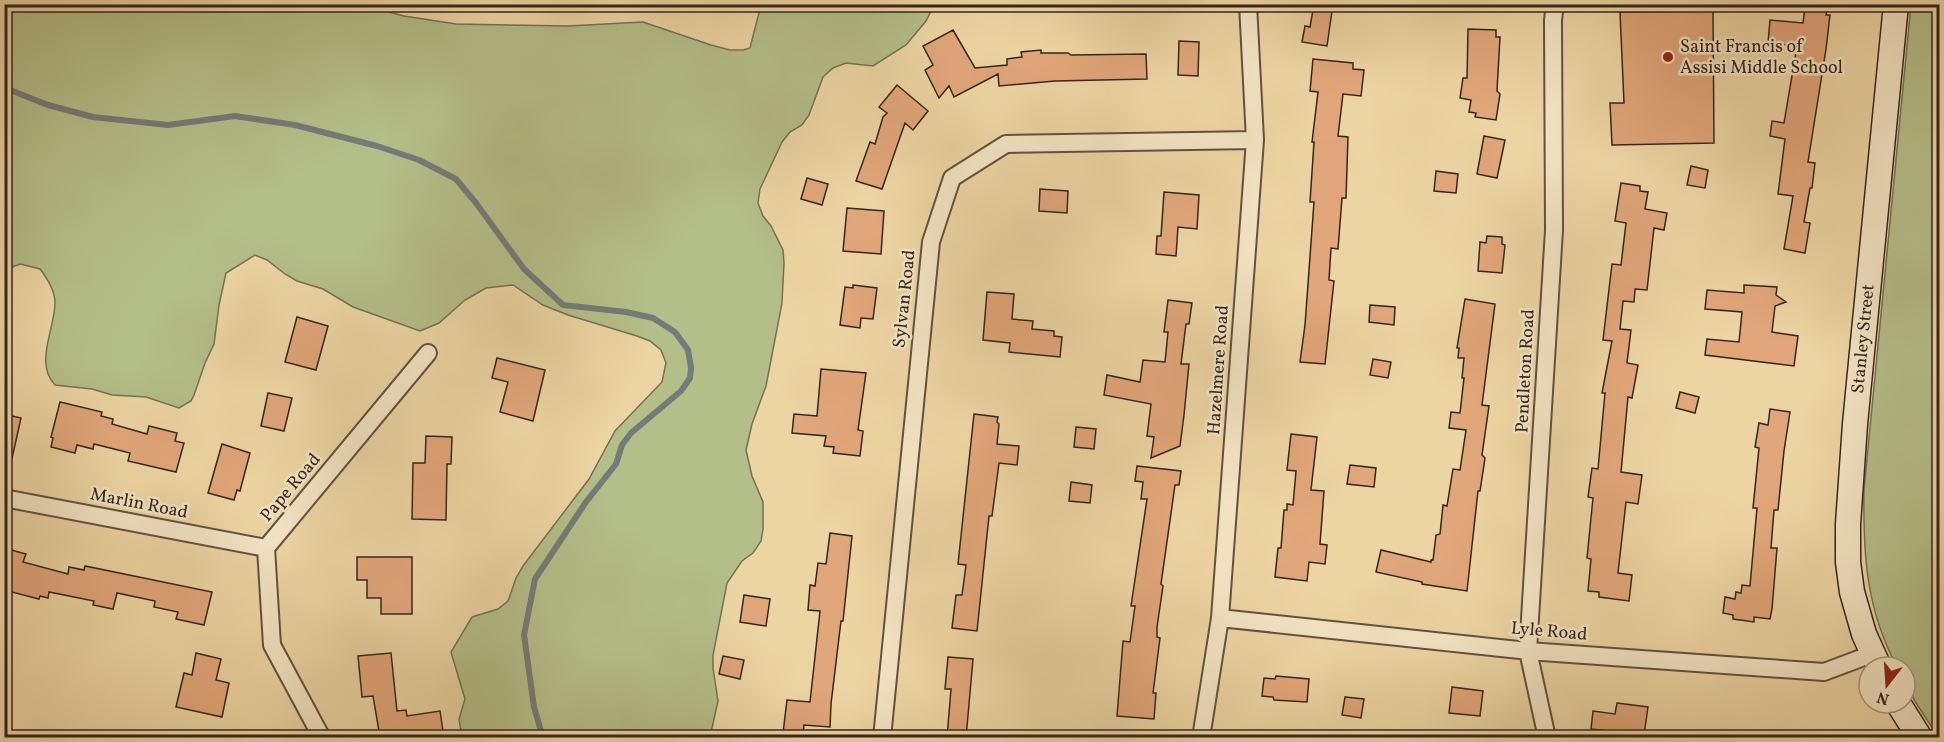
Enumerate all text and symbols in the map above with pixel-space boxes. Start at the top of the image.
place label: Saint Francis of Assisi Middle School [1680,35,1843,81]
marker: Saint Francis of Assisi Middle School [1661,50,1675,64]
street label: Sylvan Road [887,249,923,349]
street label: Stanley Street [1846,283,1881,395]
street label: Hazelmere Road [1202,304,1236,436]
street label: Pendleton Road [1510,308,1542,434]
street label: Pape Road [255,448,327,528]
street label: Marlin Road [88,482,190,526]
street label: Lyle Road [1510,616,1588,648]
north arrow [1857,655,1917,715]
text: N [1874,685,1892,710]

